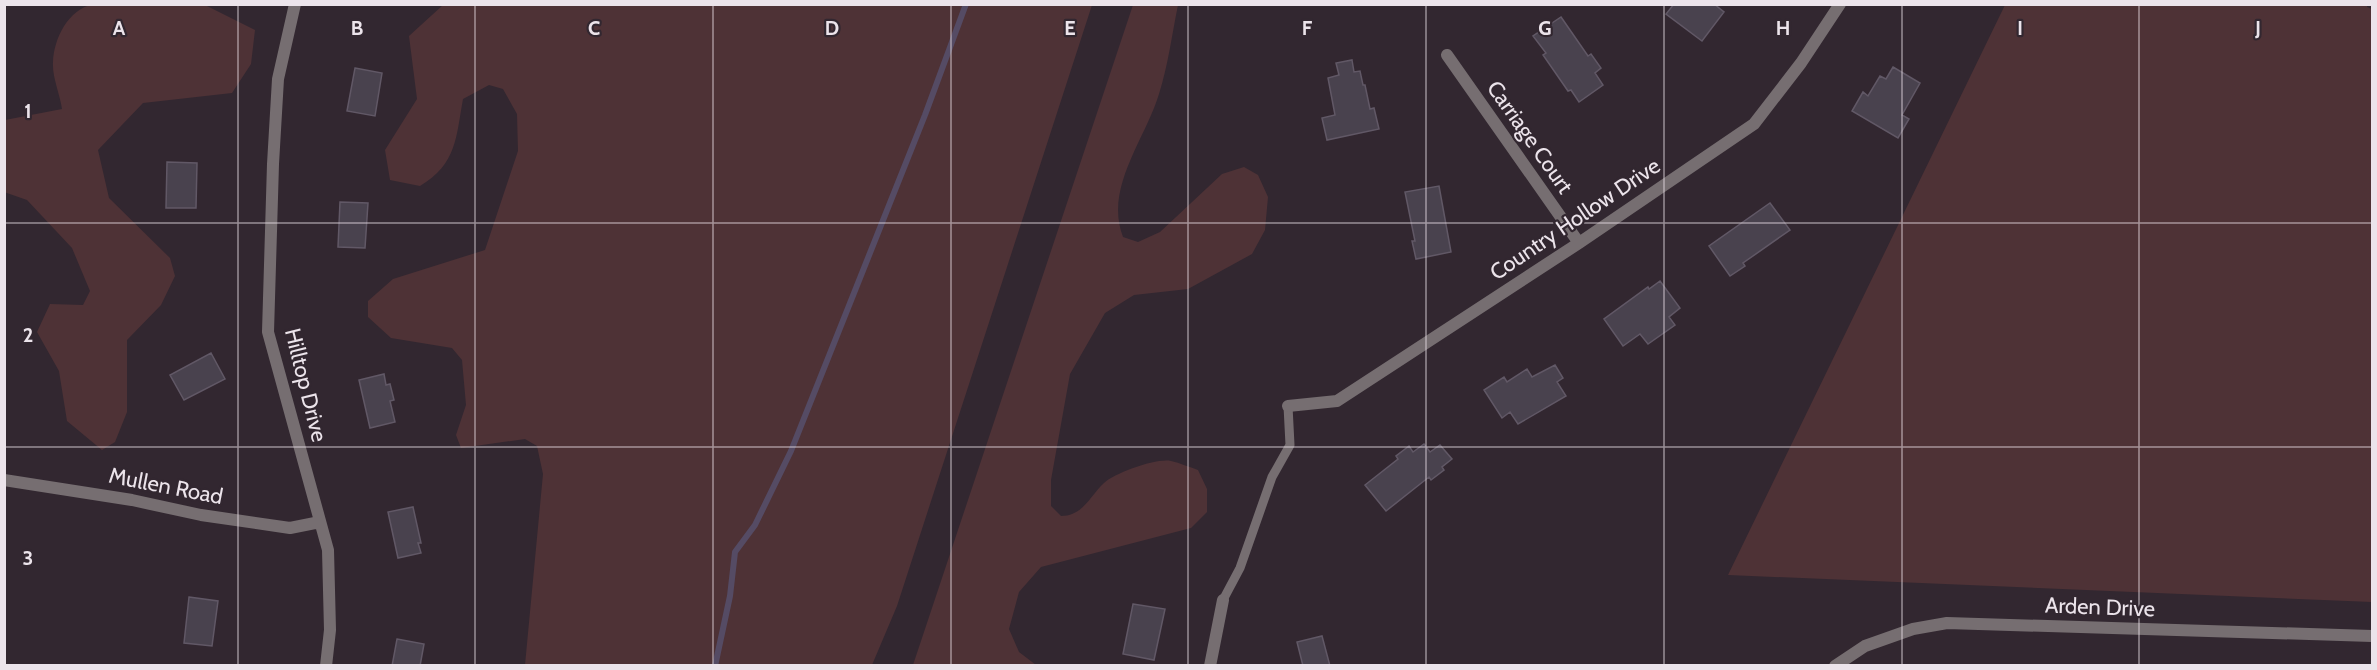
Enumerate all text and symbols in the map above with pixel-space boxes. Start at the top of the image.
text: A [113,16,126,40]
text: B [351,16,363,40]
text: C [588,16,600,40]
text: D [825,16,839,40]
text: E [1064,16,1076,40]
text: F [1302,16,1313,40]
text: G [1538,16,1552,40]
text: H [1776,16,1790,40]
text: I [2017,16,2023,40]
text: J [2254,16,2261,40]
street label: Carriage Court [1481,75,1579,199]
text: 1 [24,99,32,123]
street label: Country Hollow Drive [1485,152,1665,286]
text: 2 [23,323,33,347]
street label: Hilltop Drive [279,325,333,445]
street label: Mullen Road [107,462,225,510]
text: 3 [23,546,33,570]
street label: Arden Drive [2044,592,2156,622]

